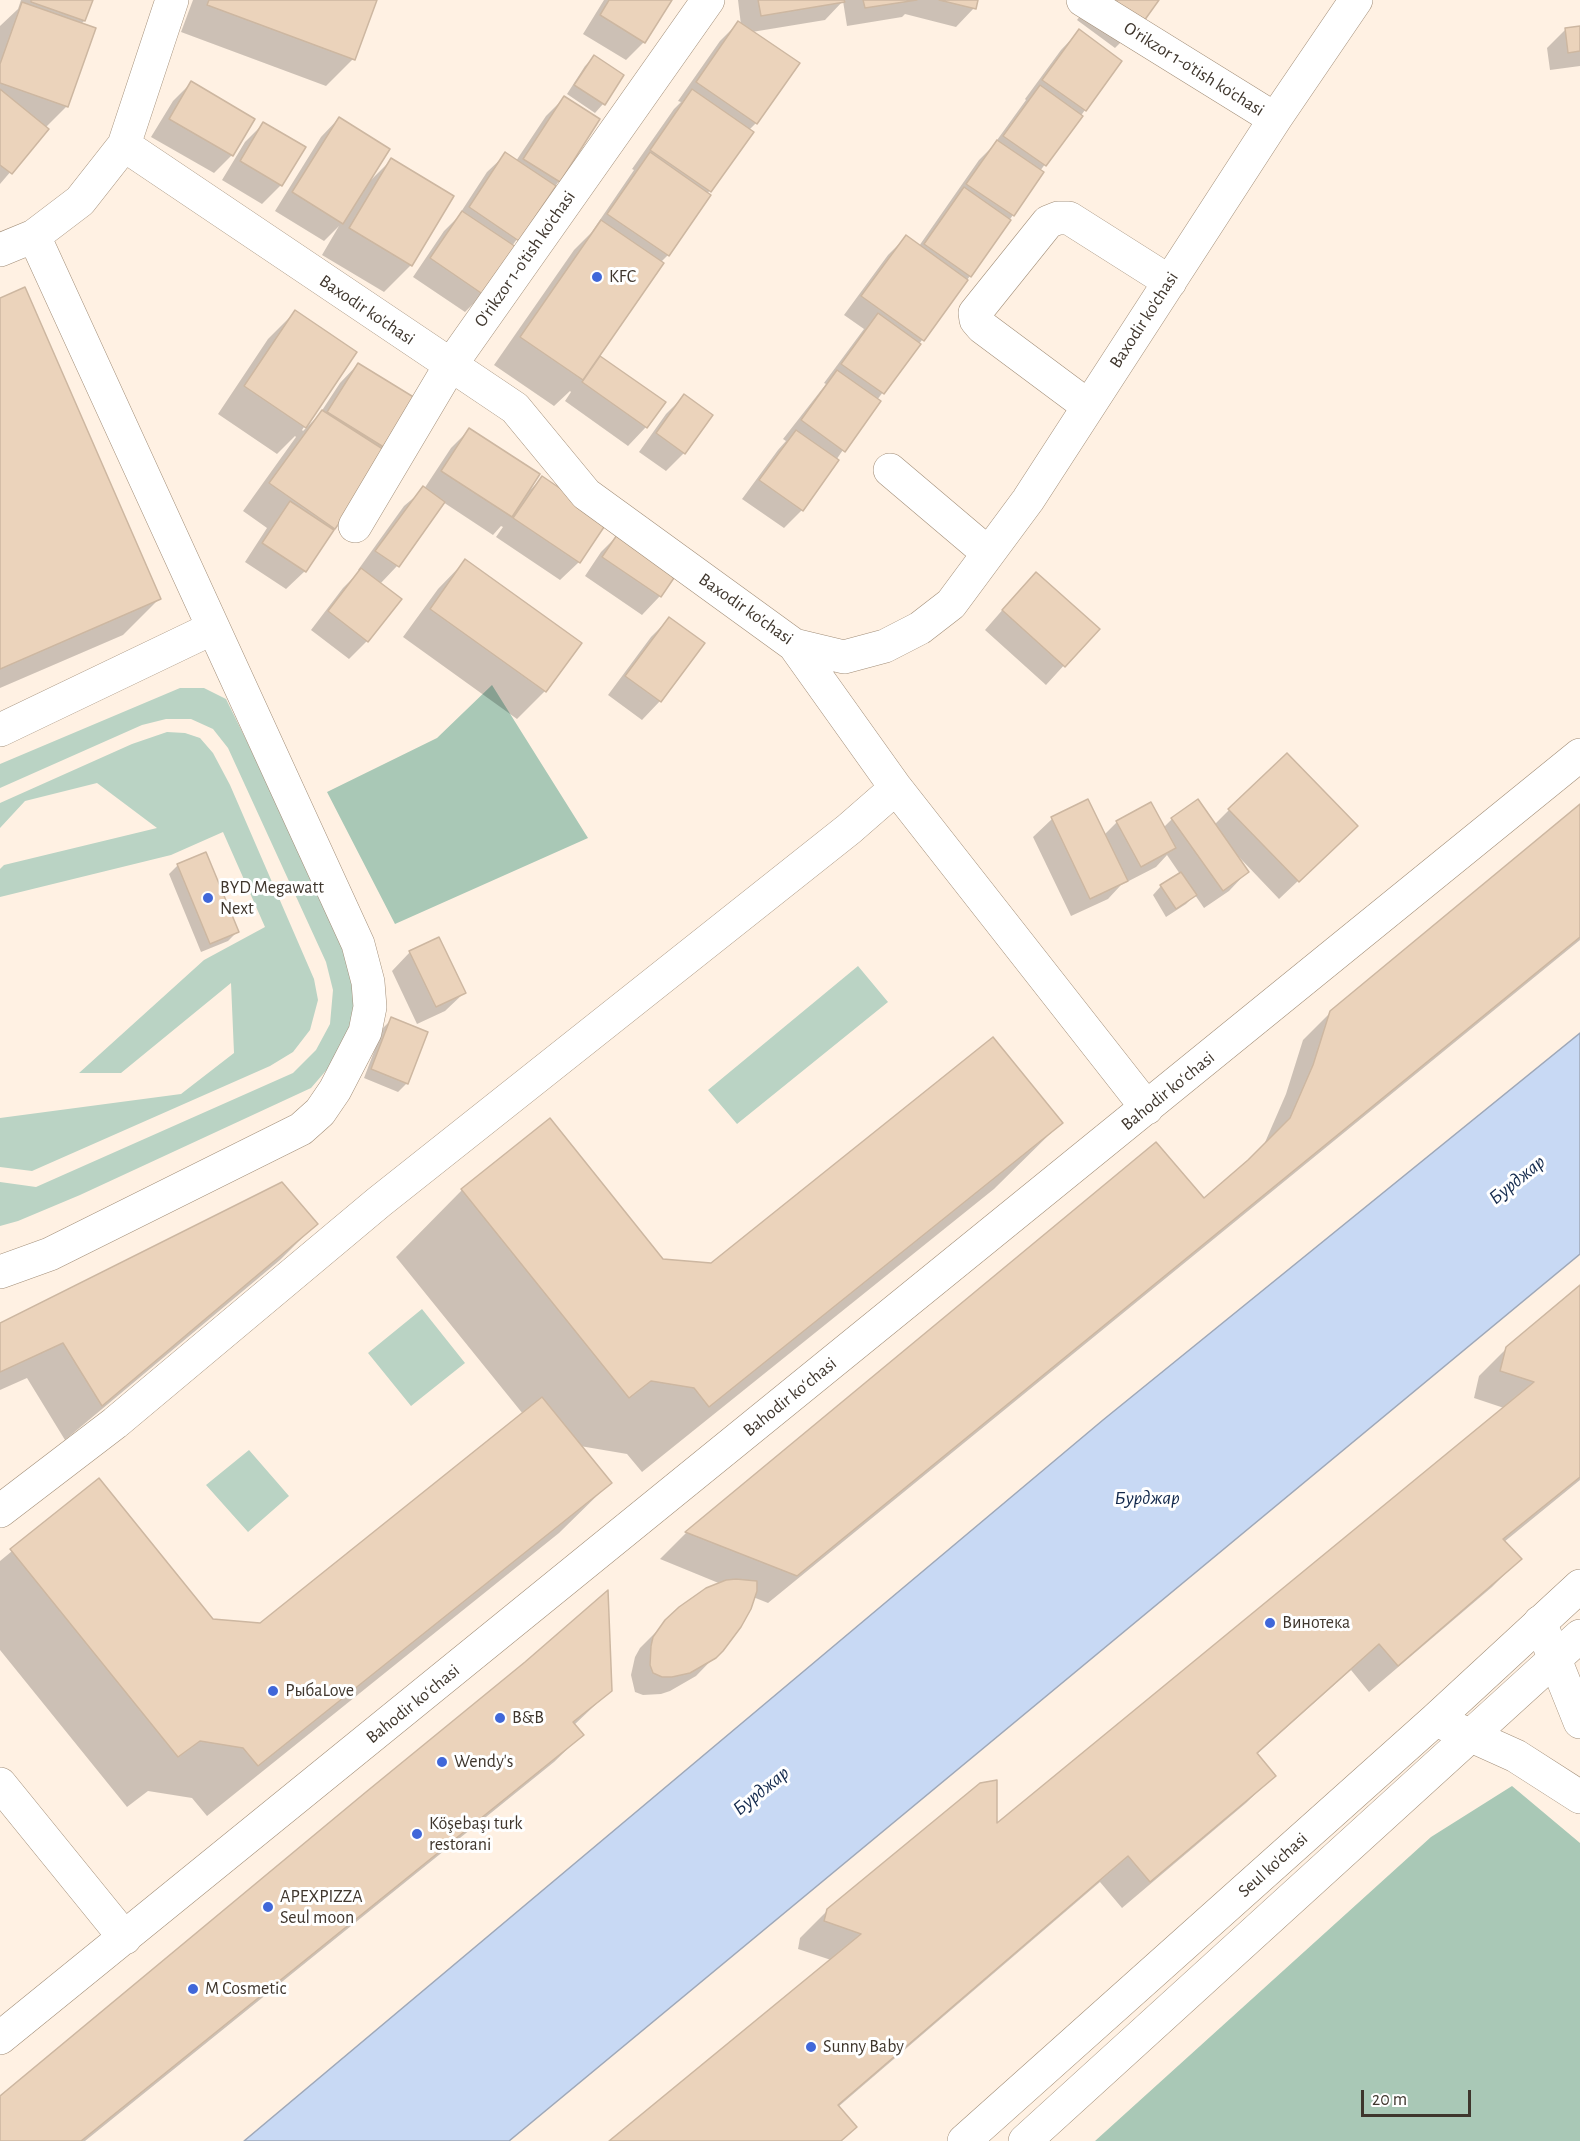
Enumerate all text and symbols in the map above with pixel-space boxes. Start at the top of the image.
street label: O'rikzor 1-o'tish ko'chasi [1120,17,1268,121]
street label: O'rikzor 1-o'tish ko'chasi [470,187,580,331]
place label: KFC [609,266,636,288]
street label: Baxodir ko'chasi [1105,268,1183,372]
street label: Baxodir ko'chasi [315,270,419,350]
marker: KFC [590,270,604,284]
street label: Baxodir ko'chasi [695,568,797,650]
place label: BYD Megawatt Next [220,877,324,920]
marker: BYD Megawatt Next [201,891,215,905]
street label: Bahodir koʻchasi [1117,1047,1219,1135]
water label: Бурджар [1484,1150,1550,1210]
street label: Bahodir koʻchasi [739,1353,841,1441]
water label: Бурджар [1114,1486,1180,1510]
place label: Винотека [1282,1612,1350,1634]
marker: Винотека [1263,1616,1277,1630]
street label: Bahodir koʻchasi [362,1660,464,1748]
place label: РыбаLove [285,1680,354,1702]
marker: РыбаLove [266,1684,280,1698]
place label: B&B [512,1707,544,1729]
marker: B&B [493,1711,507,1725]
place label: Wendy's [454,1751,514,1773]
marker: Wendy's [435,1755,449,1769]
water label: Бурджар [728,1761,794,1821]
place label: Köşebaşı turk restorani [429,1813,523,1856]
marker: Köşebaşı turk restorani [410,1827,424,1841]
street label: Seul ko'chasi [1234,1828,1312,1902]
place label: APEXPIZZA Seul moon [280,1886,363,1928]
marker: APEXPIZZA Seul moon [261,1900,275,1914]
place label: M Cosmetic [205,1978,286,2000]
marker: M Cosmetic [186,1982,200,1996]
place label: Sunny Baby [823,2036,904,2058]
marker: Sunny Baby [804,2040,818,2054]
scale bar [1364,2078,1474,2116]
text: 20 m [1372,2091,1407,2109]

